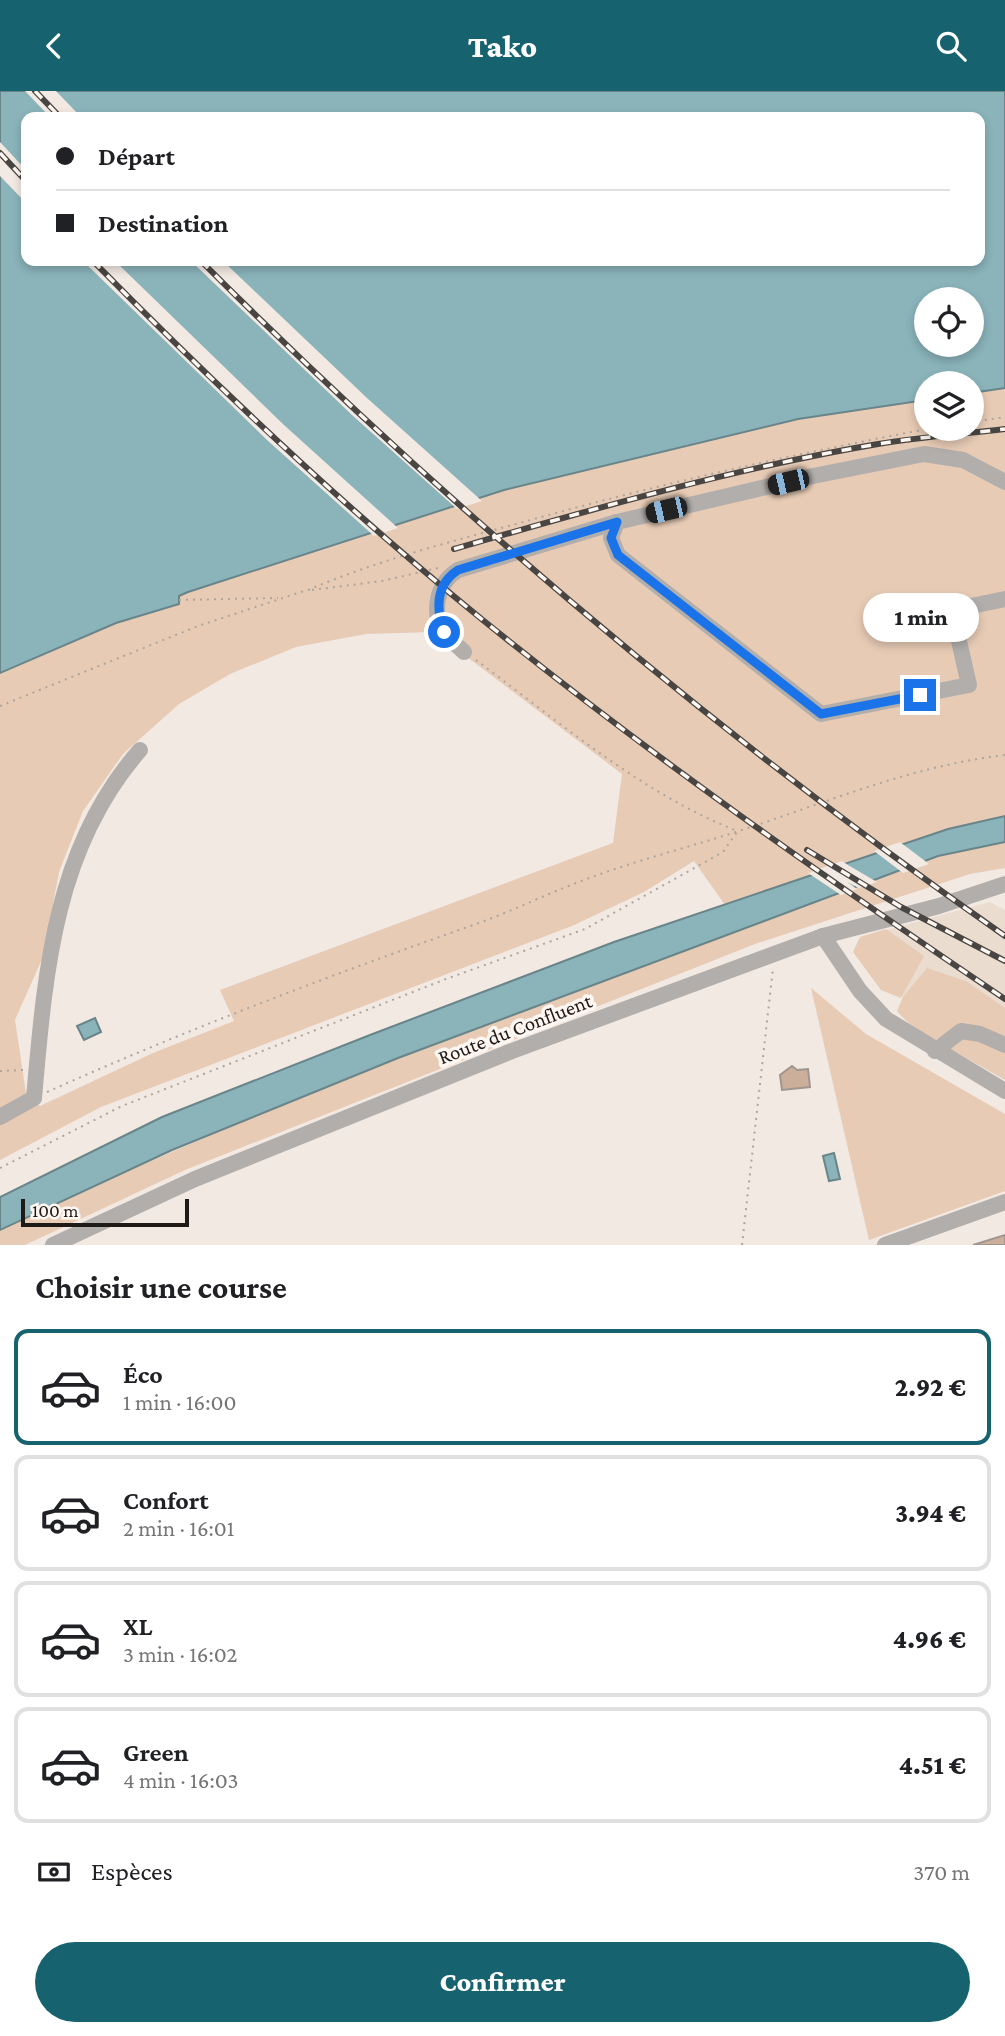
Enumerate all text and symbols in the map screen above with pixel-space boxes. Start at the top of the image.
icon: back [35,27,73,65]
icon: search [932,27,970,65]
text: Tako [468,28,537,64]
text: Départ [98,142,175,171]
text: Destination [98,209,229,238]
map controls [914,287,984,441]
button: locate [914,287,984,357]
button: layers [914,371,984,441]
car [766,467,811,497]
car [644,495,689,525]
callout: 1 min [862,594,978,643]
text: 1 min [894,604,948,630]
route start [428,616,460,648]
route end [904,679,936,711]
street label: Route du Confluent [435,988,596,1069]
scale bar [21,1196,189,1228]
text: 100 m [32,1200,79,1221]
text: Choisir une course [35,1269,287,1305]
icon: car [39,1356,102,1419]
text: Éco [123,1360,163,1389]
text: 2.92 € [895,1373,966,1402]
text: 1 min · 16:00 [123,1389,237,1415]
icon: car [39,1482,102,1545]
text: Confort [123,1486,209,1515]
text: 3.94 € [895,1499,966,1528]
text: 2 min · 16:01 [123,1515,235,1541]
icon: car [39,1608,102,1671]
text: XL [123,1612,152,1641]
text: 4.96 € [893,1625,966,1654]
text: 3 min · 16:02 [123,1641,238,1667]
icon: car [39,1734,102,1797]
text: Green [123,1738,189,1767]
text: 4.51 € [899,1751,966,1780]
text: 4 min · 16:03 [123,1767,238,1793]
icon: cash [35,1853,73,1891]
text: Espèces [91,1857,173,1886]
text: 370 m [913,1859,970,1885]
button: Confirmer [35,1942,970,2022]

